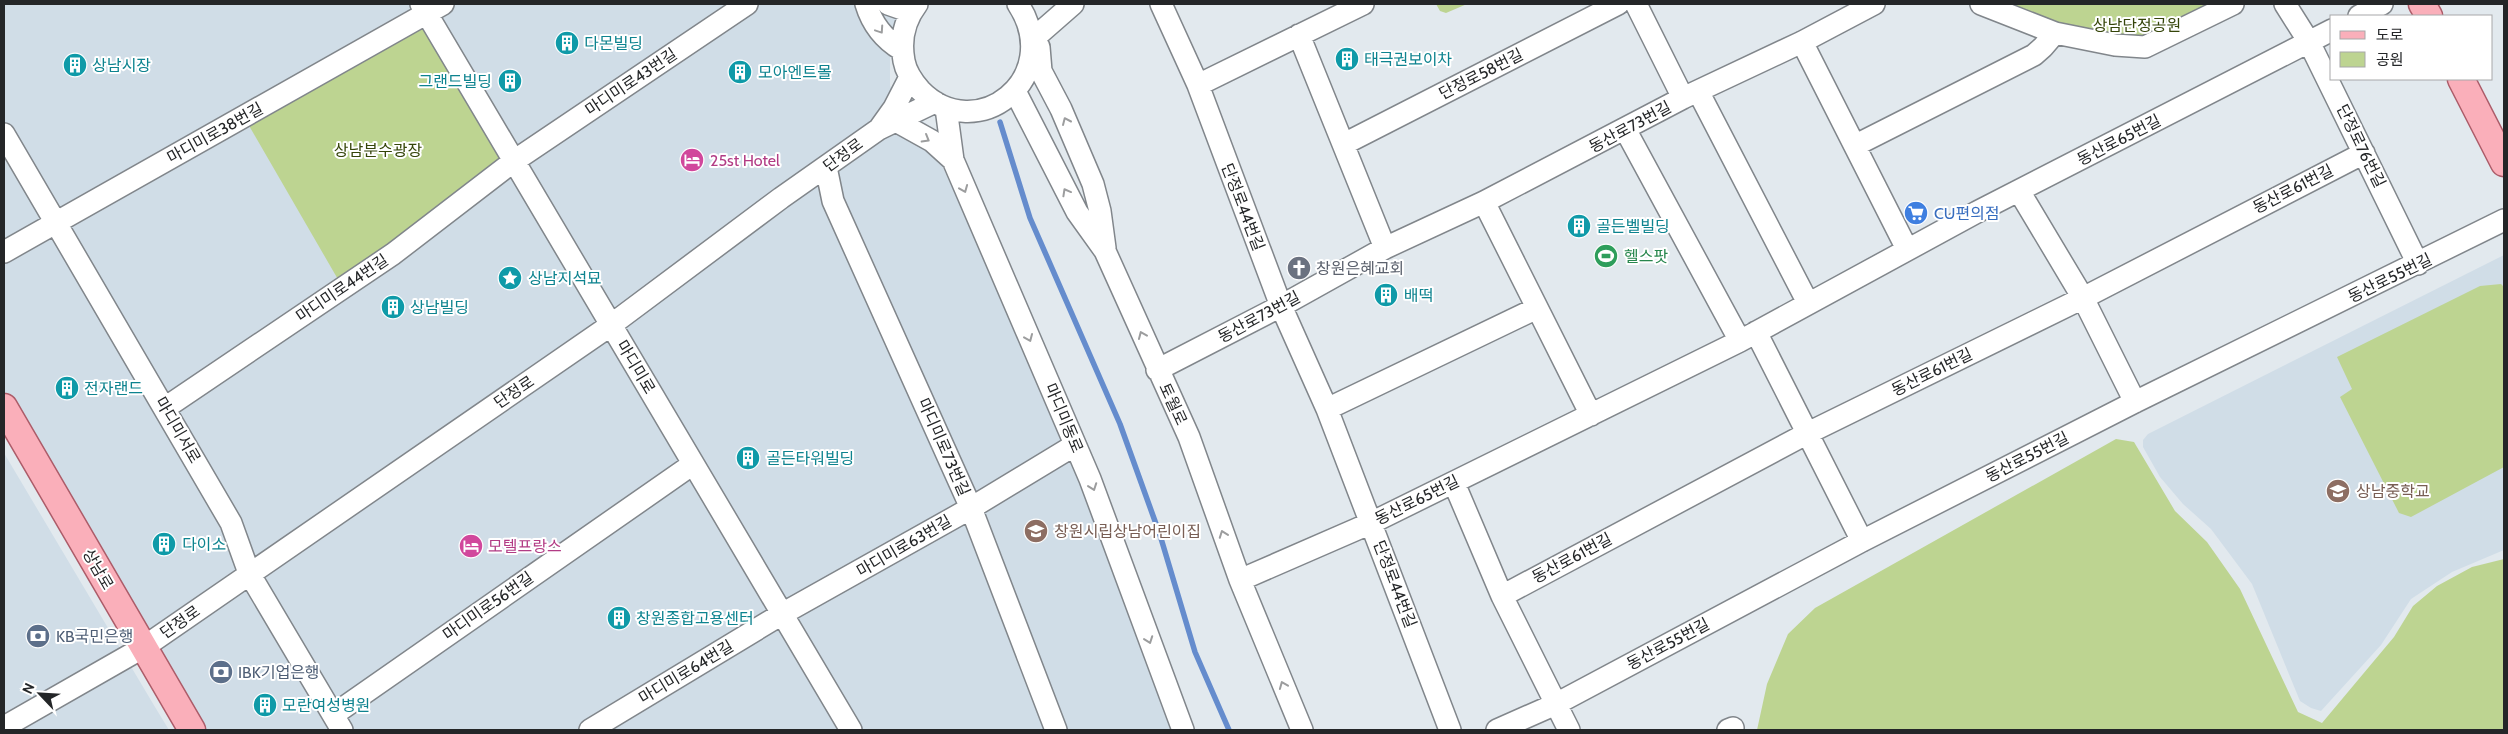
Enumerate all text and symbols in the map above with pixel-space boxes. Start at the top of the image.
legend [2330,15,2493,80]
park label: 상남단정공원 [2093,16,2181,35]
one-way arrow [874,25,883,34]
text: 도로 [2376,26,2404,44]
building icon: 다몬빌딩 [554,30,580,56]
place label: 다몬빌딩 [584,34,643,53]
street label: 마디미로43번길 [582,44,680,120]
street label: 단정로58번길 [1436,45,1526,103]
building icon: 태극권보이차 [1334,46,1360,72]
place label: 태극권보이차 [1364,50,1453,69]
text: 공원 [2376,51,2404,69]
building icon: 상남시장 [62,52,88,78]
place label: 상남시장 [92,56,151,75]
building icon: 모아엔트몰 [727,59,753,85]
place label: 모아엔트몰 [758,63,832,82]
building icon: 그랜드빌딩 [497,68,523,94]
place label: 그랜드빌딩 [418,72,492,91]
street label: 동산로73번길 [1586,97,1674,157]
street label: 마디미로38번길 [164,99,266,167]
street label: 단정로76번길 [2333,101,2389,191]
street label: 동산로65번길 [2074,111,2164,169]
one-way arrow [1062,117,1073,126]
one-way arrow [921,132,930,142]
street label: 단정로 [820,134,867,176]
park label: 상남분수광장 [334,141,422,160]
hotel icon: 25st Hotel [679,147,705,173]
place label: 25st Hotel [710,151,780,170]
street label: 단정로44번길 [1218,161,1268,253]
street label: 동산로61번길 [2250,161,2336,217]
one-way arrow [958,184,969,193]
one-way arrow [1062,189,1072,198]
supermarket icon: CU편의점 [1903,200,1929,226]
place label: CU편의점 [1934,204,2000,223]
building icon: 골든벨빌딩 [1566,213,1592,239]
place label: 골든벨빌딩 [1596,217,1670,236]
sports icon: 헬스팟 [1593,243,1619,269]
place label: 헬스팟 [1624,247,1668,266]
street label: 마디미로44번길 [292,250,392,326]
street label: 동산로55번길 [2345,250,2435,306]
church icon: 창원은혜교회 [1286,255,1312,281]
place label: 창원은혜교회 [1316,259,1404,278]
place icon: 상남지석묘 [497,265,523,291]
place label: 상남지석묘 [528,269,602,288]
building icon: 배떡 [1373,282,1399,308]
place label: 배떡 [1404,286,1433,305]
street label: 동산로73번길 [1215,287,1303,347]
building icon: 상남빌딩 [380,294,406,320]
place label: 상남빌딩 [410,298,469,317]
one-way arrow [1137,331,1148,340]
one-way arrow [1022,333,1033,342]
street label: 마디미로 [613,337,659,397]
street label: 동산로61번길 [1888,344,1976,400]
street label: 단정로 [490,372,538,412]
building icon: 전자랜드 [54,375,80,401]
place label: 전자랜드 [84,379,143,398]
street label: 마디미동로 [1041,380,1087,456]
street label: 토월로 [1155,380,1191,428]
street label: 마디미서로 [151,393,205,467]
street label: 마디미로73번길 [914,395,974,499]
street label: 동산로55번길 [1982,428,2072,486]
building icon: 골든타워빌딩 [735,445,761,471]
place label: 골든타워빌딩 [766,449,854,468]
street label: 동산로65번길 [1372,471,1462,529]
school or university icon: 상남중학교 [2325,478,2351,504]
one-way arrow [1087,482,1097,491]
place label: 상남중학교 [2356,482,2430,501]
street label: 마디미로63번길 [853,511,955,581]
school or university icon: 창원시립상남어린이집 [1023,518,1049,544]
place label: 창원시립상남어린이집 [1054,522,1201,541]
street label: 동산로61번길 [1529,529,1615,587]
one-way arrow [1219,530,1229,539]
building icon: 다이소 [151,531,177,557]
hotel icon: 모텔프랑스 [458,533,484,559]
place label: 다이소 [182,535,226,554]
place label: 모텔프랑스 [488,537,562,556]
street label: 단정로44번길 [1370,538,1420,630]
street label: 상남로 [79,545,117,593]
street label: 마디미로56번길 [439,568,537,644]
street label: 단정로 [156,601,204,642]
building icon: 창원종합고용센터 [606,605,632,631]
place label: 창원종합고용센터 [636,609,754,628]
street label: 동산로55번길 [1623,614,1713,674]
bank icon: KB국민은행 [25,623,51,649]
place label: KB국민은행 [56,627,134,646]
one-way arrow [1143,635,1153,643]
street label: 마디미로64번길 [635,636,737,708]
bank icon: IBK기업은행 [208,659,234,685]
place label: IBK기업은행 [238,663,320,682]
north arrow [15,669,65,719]
text: N [18,680,38,697]
one-way arrow [1279,681,1289,690]
building icon: 모란여성병원 [252,692,278,718]
place label: 모란여성병원 [282,696,370,715]

